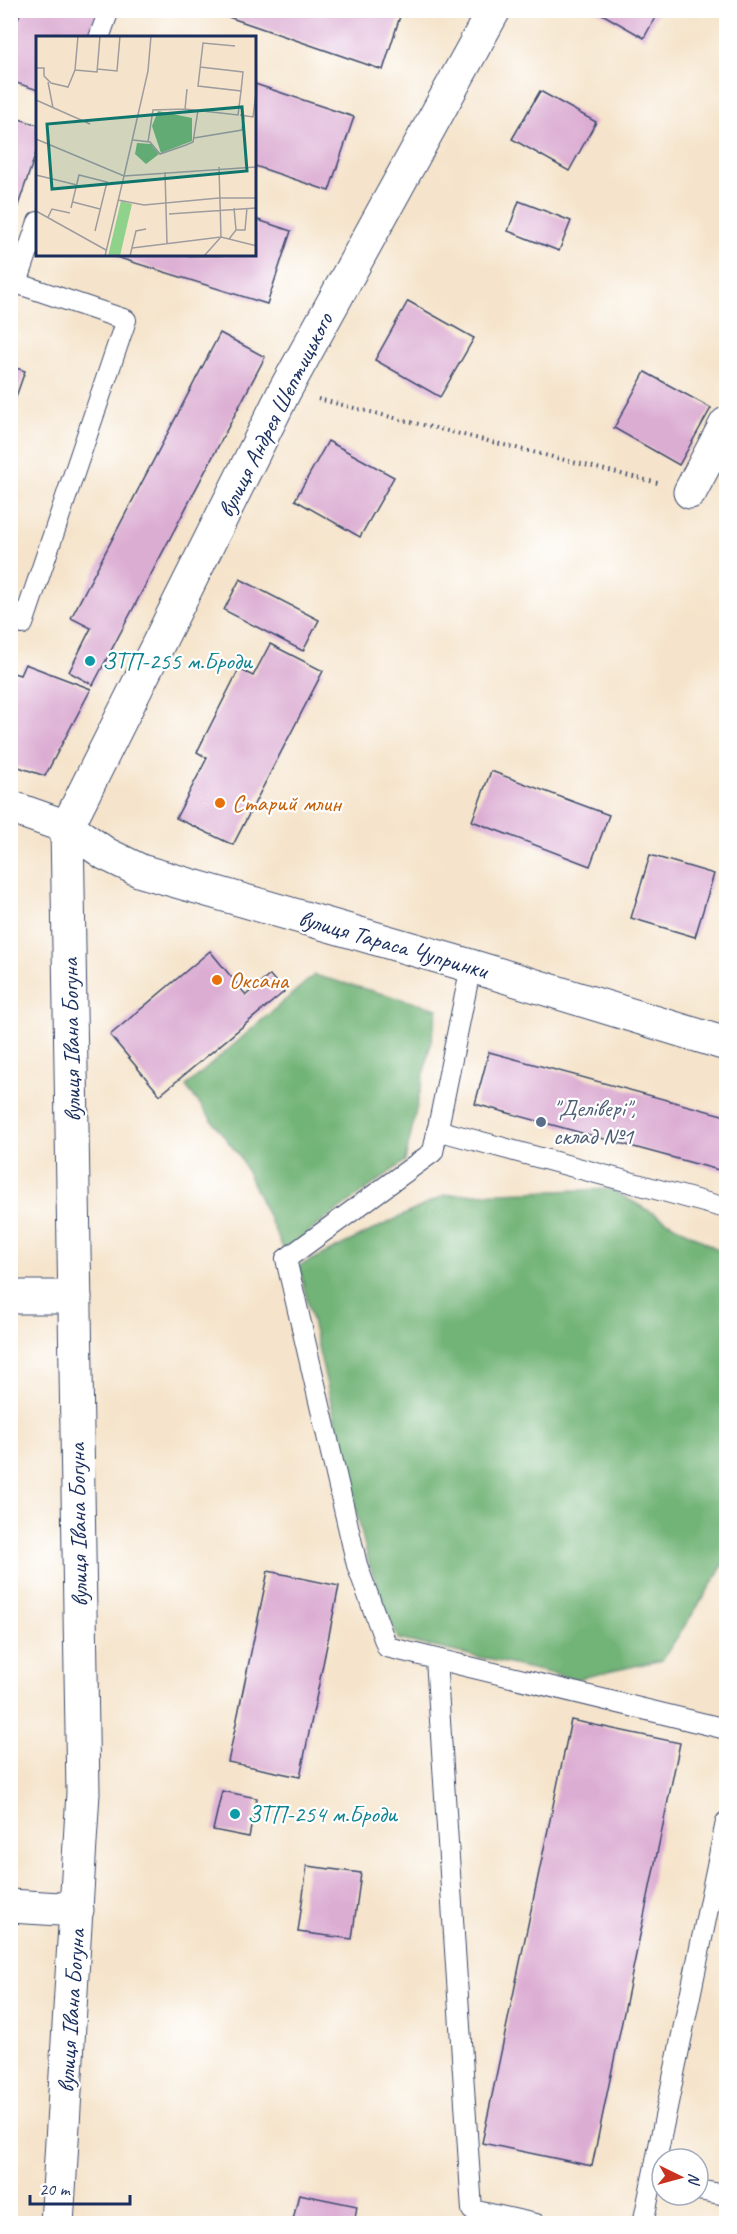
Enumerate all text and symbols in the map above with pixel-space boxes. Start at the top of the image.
inset map [36,36,256,256]
street label: вулиця Андрея Шептицького [211,307,340,522]
place label: ЗТП-255 м.Броди [102,646,253,676]
marker: ЗТП-255 м.Броди [83,654,97,668]
place label: Старий млин [232,788,343,818]
marker: Старий млин [213,796,227,810]
street label: вулиця Тараса Чупринки [295,903,493,986]
street label: вулиця Івана Богуна [55,957,87,1122]
place label: Оксана [229,965,290,995]
marker: Оксана [210,973,224,987]
place label: "Делівері", склад №1 [553,1093,636,1151]
marker: "Делівері", склад №1 [534,1115,548,1129]
street label: вулиця Івана Богуна [62,1442,94,1607]
place label: ЗТП-254 м.Броди [247,1799,398,1829]
marker: ЗТП-254 м.Броди [228,1807,242,1821]
street label: вулиця Івана Богуна [50,1927,92,2094]
north arrow [650,2147,710,2207]
scale bar [30,2168,130,2206]
text: N [683,2172,704,2187]
text: 20 m [39,2178,72,2200]

